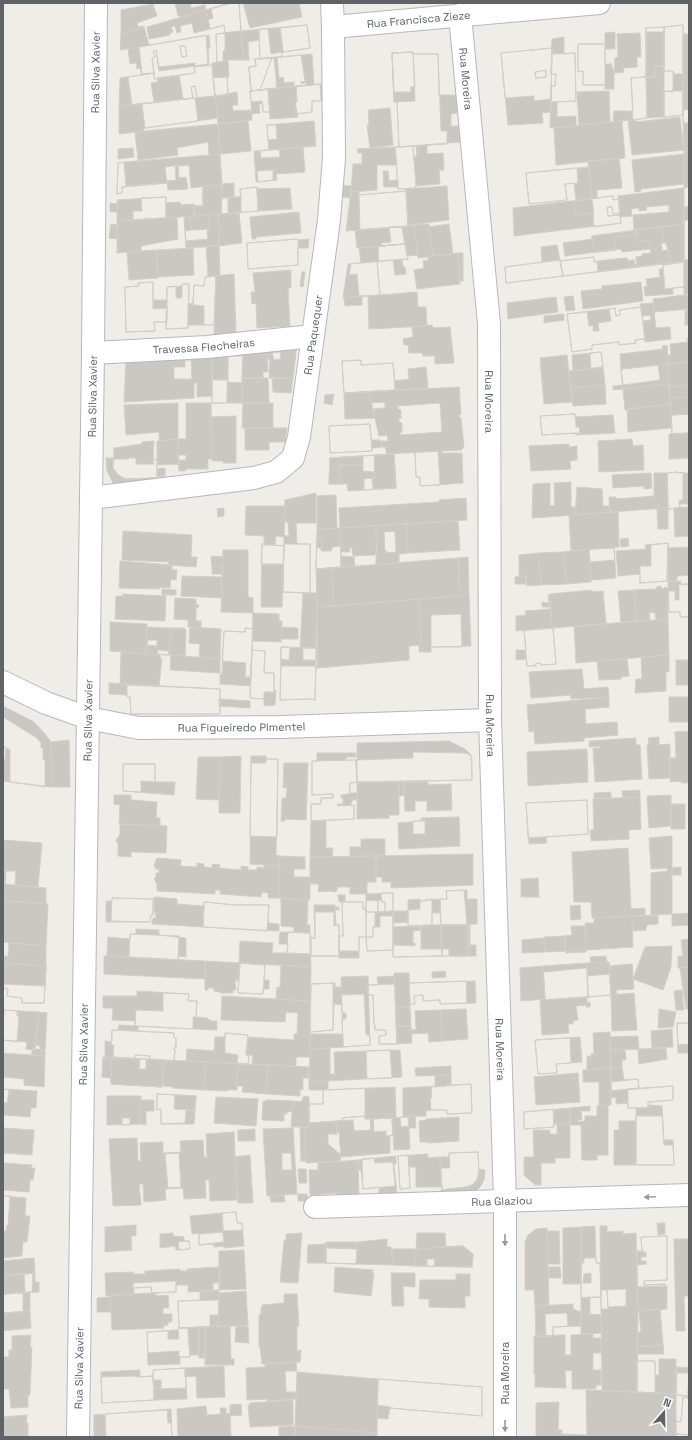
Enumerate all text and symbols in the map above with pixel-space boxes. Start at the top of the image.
street label: Rua Francisca Zieze [366,8,471,31]
street label: Rua Silva Xavier [88,31,103,113]
street label: Rua Moreira [456,47,476,111]
street label: Rua Paquequer [301,294,326,376]
street label: Travessa Flecheiras [152,335,256,357]
street label: Rua Silva Xavier [85,355,100,437]
street label: Rua Moreira [482,370,496,434]
street label: Rua Silva Xavier [80,679,95,761]
street label: Rua Moreira [483,694,498,758]
street label: Rua Figueiredo Pimentel [178,719,306,735]
street label: Rua Silva Xavier [76,1003,91,1085]
street label: Rua Moreira [492,1018,508,1082]
street label: Rua Glaziou [471,1193,533,1209]
one-way arrow [644,1193,656,1200]
one-way arrow [502,1234,508,1247]
street label: Rua Silva Xavier [71,1327,87,1409]
street label: Rua Moreira [498,1341,512,1404]
north arrow [644,1392,684,1432]
text: N [662,1395,673,1410]
one-way arrow [502,1420,508,1433]

